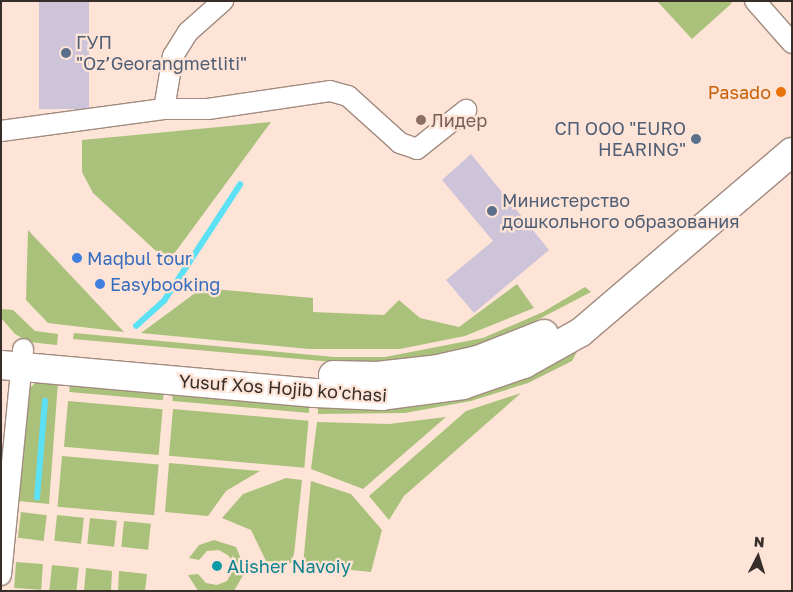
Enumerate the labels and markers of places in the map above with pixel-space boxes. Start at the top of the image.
place label: ГУП "Oz’Georangmetliti" [76,32,247,74]
marker: ГУП "Oz’Georangmetliti" [60,47,72,59]
place label: Pasado [708,81,771,103]
marker: Pasado [775,86,787,98]
place label: Лидер [431,109,487,131]
marker: Лидер [415,114,427,126]
place label: СП ООО "EURO HEARING" [555,118,686,160]
marker: СП ООО "EURO HEARING" [690,133,702,145]
place label: Министерство дошкольного образования [502,190,740,232]
marker: Министерство дошкольного образования [486,205,498,217]
place label: Maqbul tour [87,247,192,269]
marker: Maqbul tour [71,252,83,264]
place label: Easybooking [110,273,220,295]
marker: Easybooking [94,278,106,290]
place label: Alisher Navoiy [227,555,351,577]
marker: Alisher Navoiy [211,560,223,572]

